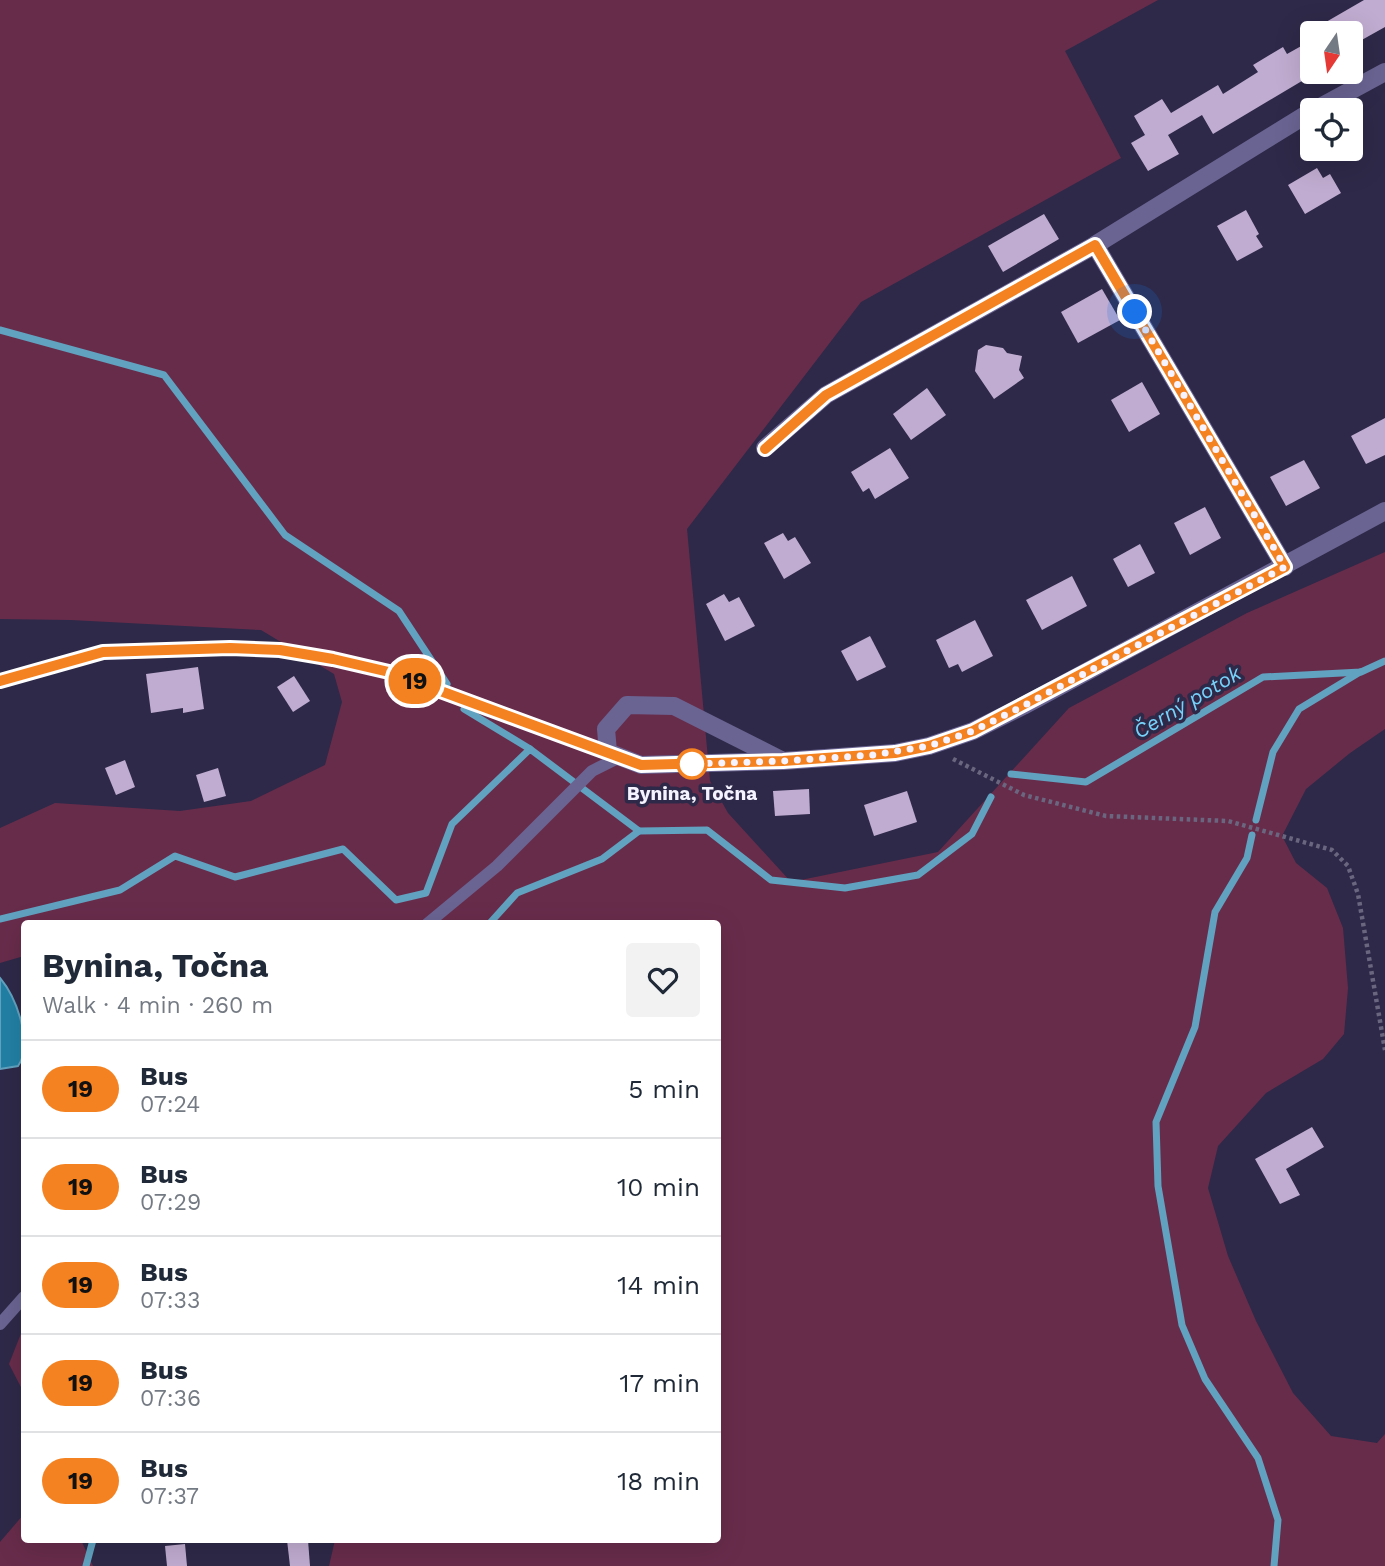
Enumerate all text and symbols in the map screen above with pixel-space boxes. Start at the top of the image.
north arrow [1300,21,1363,84]
map controls [1300,21,1363,161]
button: locate [1300,98,1363,161]
your location [1117,294,1152,329]
line badge: 19 [384,658,446,704]
water label: Černý potok [1129,660,1246,744]
text: 19 [402,667,428,695]
marker: Bynina, Točna [677,749,707,779]
place label: Bynina, Točna [627,782,757,805]
button: heart [626,943,700,1017]
text: Bynina, Točna [42,946,268,985]
text: Walk · 4 min · 260 m [42,992,273,1019]
text: Bus [140,1061,188,1091]
text: 5 min [628,1074,700,1104]
text: 19 [68,1075,93,1103]
text: 07:24 [140,1091,200,1118]
text: Bus [140,1159,188,1189]
text: 10 min [617,1172,700,1202]
text: 19 [68,1173,93,1201]
text: 07:29 [140,1189,201,1216]
text: Bus [140,1257,188,1287]
text: 14 min [617,1270,700,1300]
text: 19 [68,1271,93,1299]
text: 07:33 [140,1287,200,1314]
text: Bus [140,1355,188,1385]
text: 17 min [619,1368,700,1398]
text: 19 [68,1369,93,1397]
text: 07:36 [140,1385,201,1412]
text: Bus [140,1453,188,1483]
text: 18 min [617,1466,700,1496]
text: 19 [68,1467,93,1495]
text: 07:37 [140,1483,199,1510]

